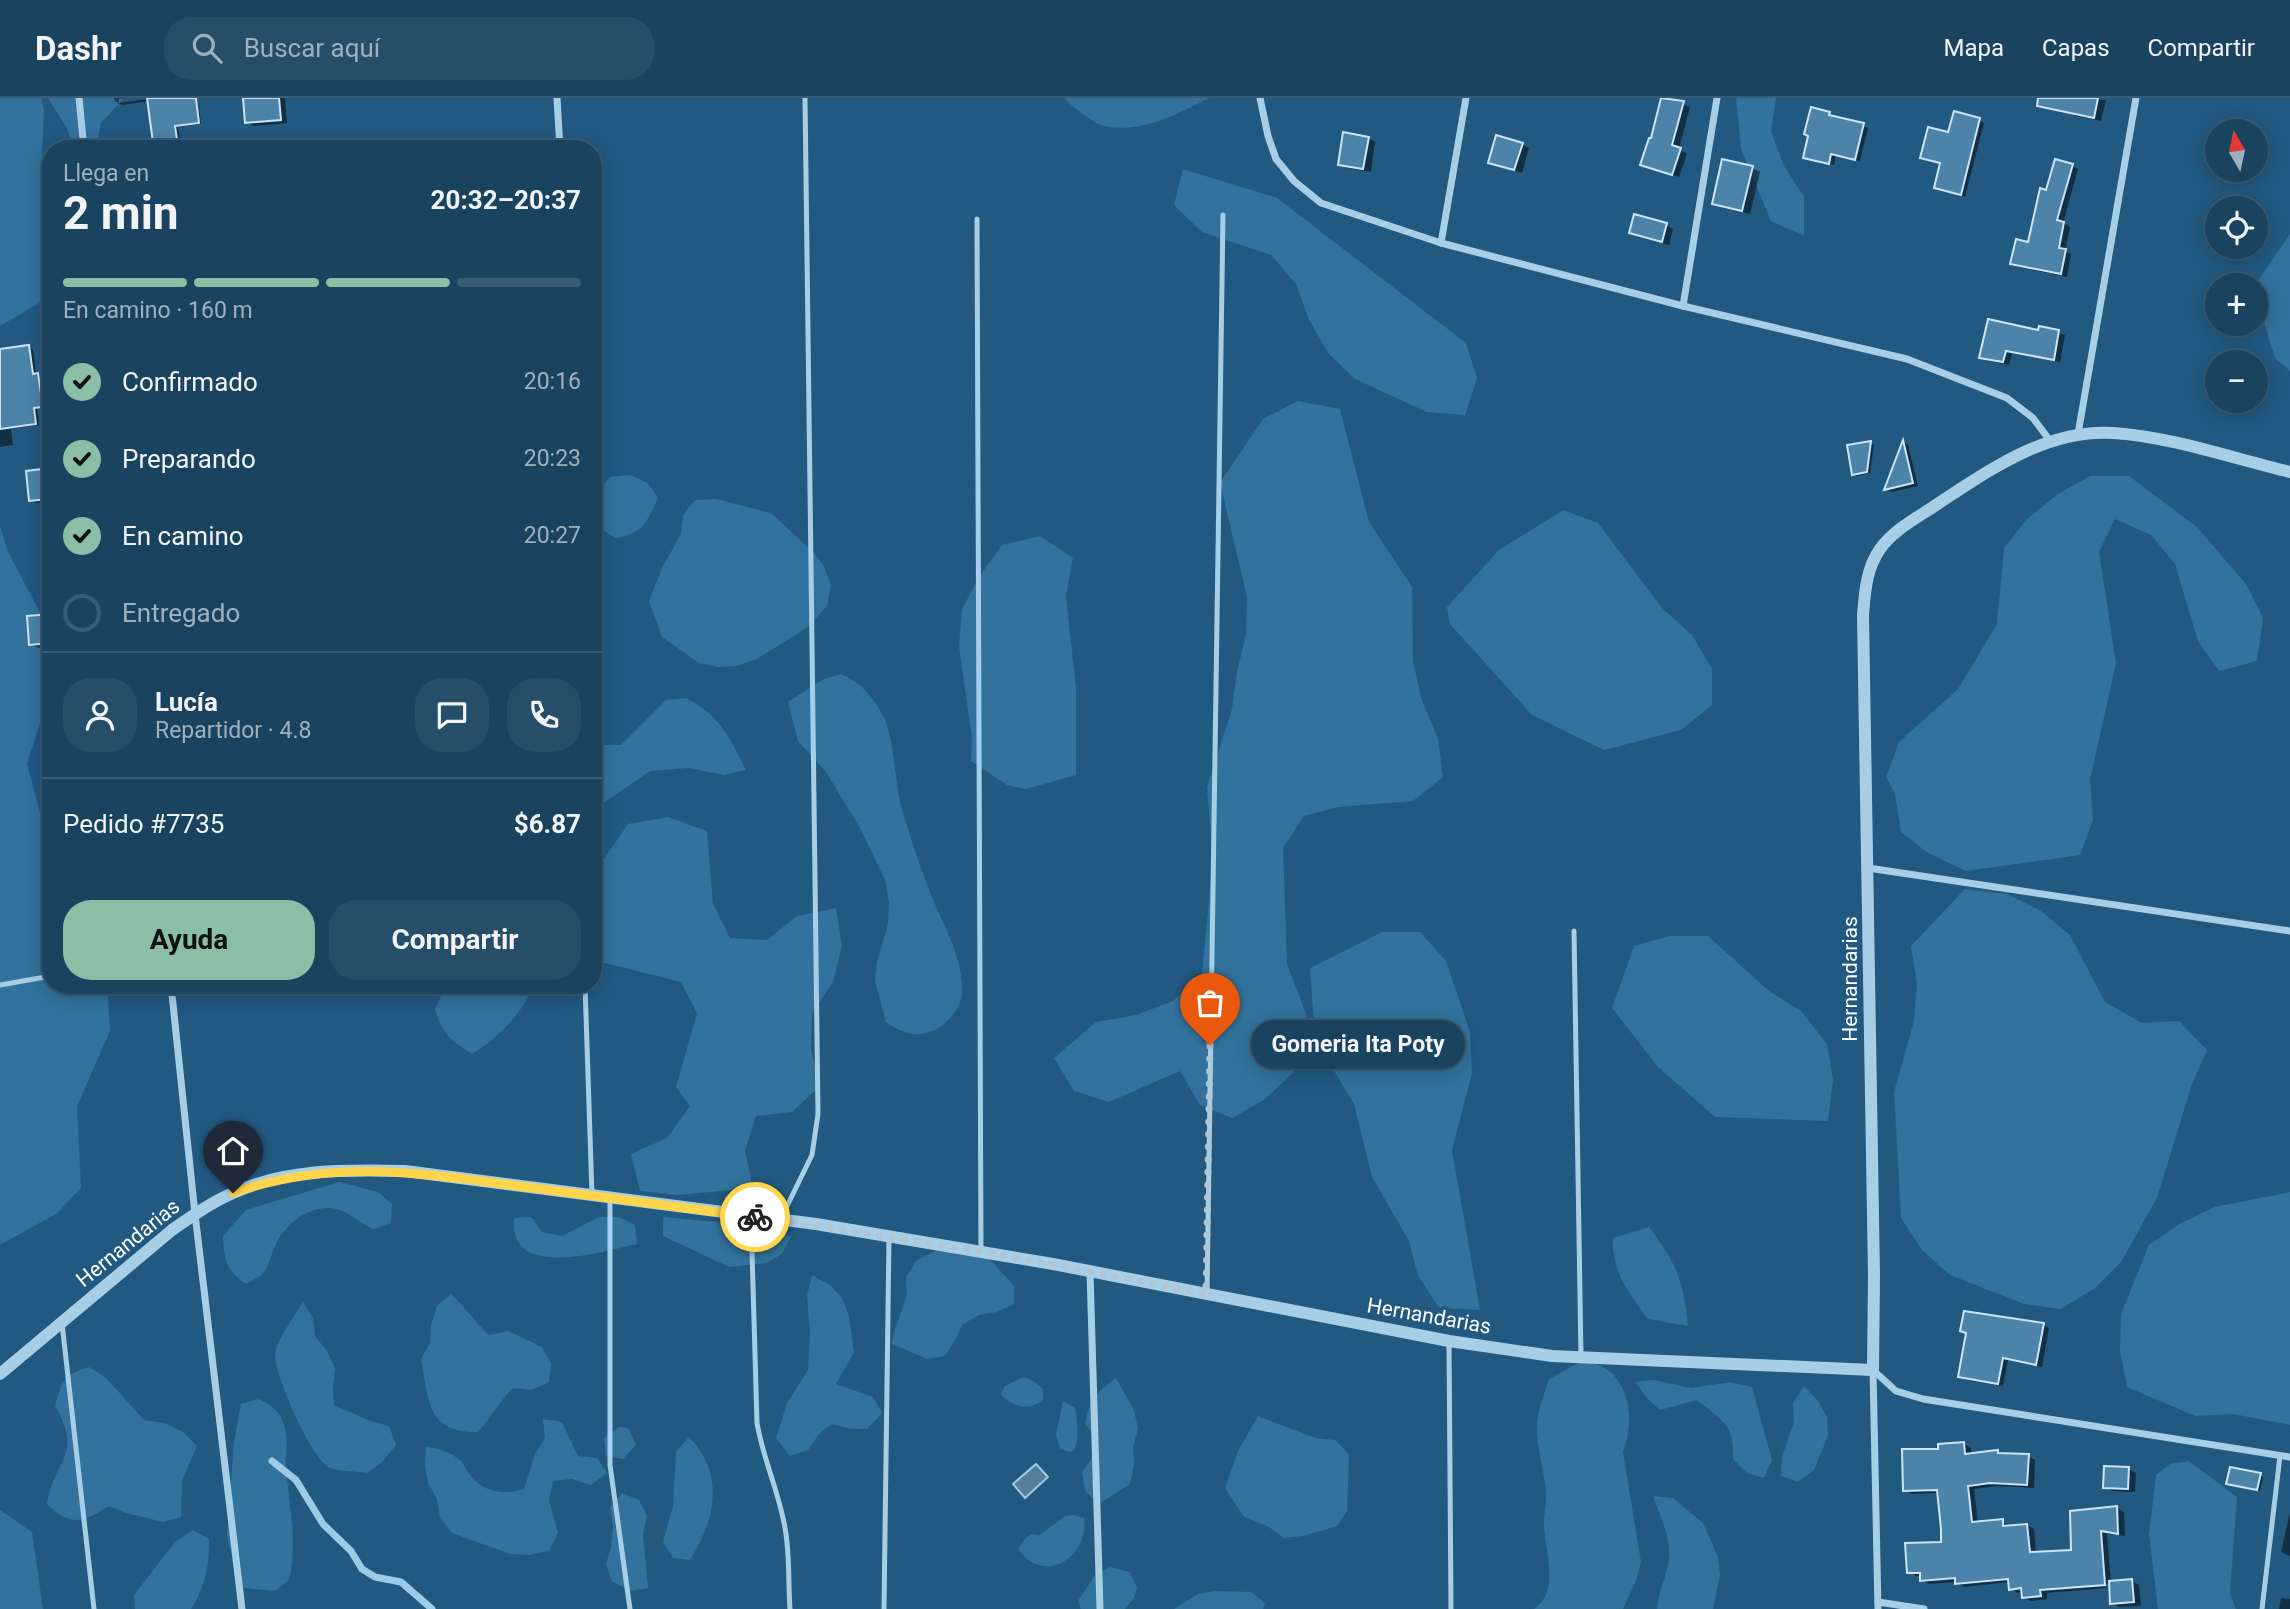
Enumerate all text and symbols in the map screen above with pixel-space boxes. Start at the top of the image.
search box [164,17,654,80]
text: Dashr [35,29,122,68]
icon: search [188,29,226,67]
text: Buscar aquí [244,33,380,63]
text: Mapa [1943,34,2004,62]
text: Capas [2042,34,2110,62]
text: Compartir [2148,34,2255,62]
north arrow [2205,119,2268,182]
map controls [2205,119,2268,413]
text: Llega en [63,160,149,187]
text: 20:32–20:37 [431,185,581,215]
text: 2 min [63,186,179,240]
button: locate [2205,196,2268,259]
button: + [2205,273,2268,336]
text: En camino · 160 m [63,297,253,324]
button: − [2205,350,2268,413]
icon: check [63,363,101,401]
text: Confirmado [122,367,258,397]
text: 20:16 [524,368,581,395]
icon: check [63,440,101,478]
text: Preparando [122,444,256,474]
text: 20:23 [524,445,581,472]
icon: check [63,517,101,555]
text: En camino [122,521,244,551]
text: 20:27 [524,522,581,549]
text: Entregado [122,598,240,628]
button: person [63,678,137,752]
button: chat [415,678,489,752]
button: phone [507,678,581,752]
text: Lucía [155,687,218,717]
text: Repartidor · 4.8 [155,717,312,744]
text: Pedido #7735 [63,809,224,839]
text: $6.87 [514,809,581,839]
button: Ayuda [63,900,315,980]
button: Compartir [329,900,581,980]
street label: Hernandarias [1838,916,1862,1042]
pin [1180,973,1240,1045]
icon: bag [1191,984,1229,1022]
callout: Gomeria Ita Poty [1252,1020,1466,1070]
text: Gomeria Ita Poty [1271,1031,1445,1058]
pin [203,1121,263,1193]
icon: home [214,1132,252,1170]
courier [720,1182,790,1252]
street label: Hernandarias [72,1194,184,1292]
icon: bike [736,1198,774,1236]
street label: Hernandarias [1365,1293,1493,1339]

